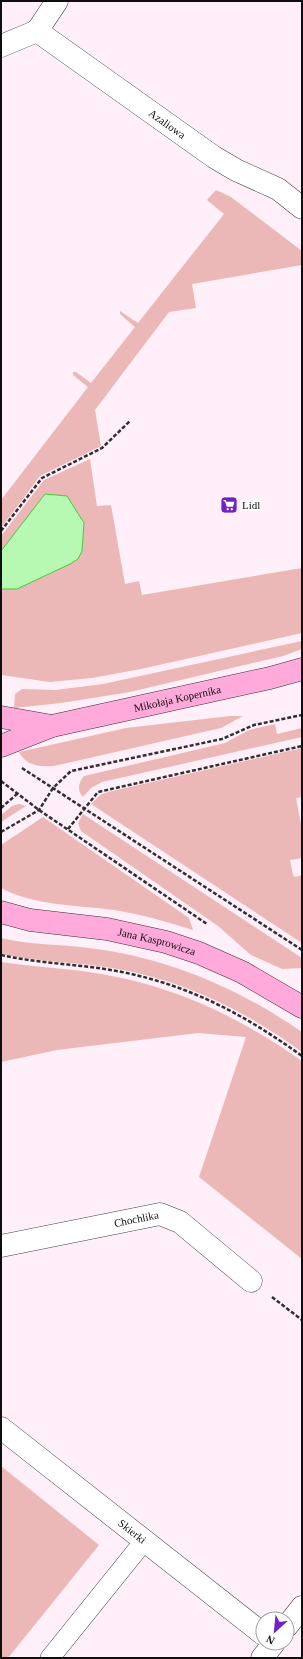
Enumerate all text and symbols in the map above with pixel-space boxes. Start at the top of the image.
street label: Azaliowa [147,107,188,141]
supermarket icon: Lidl [219,495,239,515]
place label: Lidl [242,499,260,511]
street label: Mikołaja Kopernika [132,683,222,714]
street label: Jana Kasprowicza [117,926,197,957]
street label: Chochlika [113,1208,160,1229]
street label: Skierki [116,1517,148,1546]
north arrow [255,1611,295,1651]
text: N [264,1633,277,1647]

